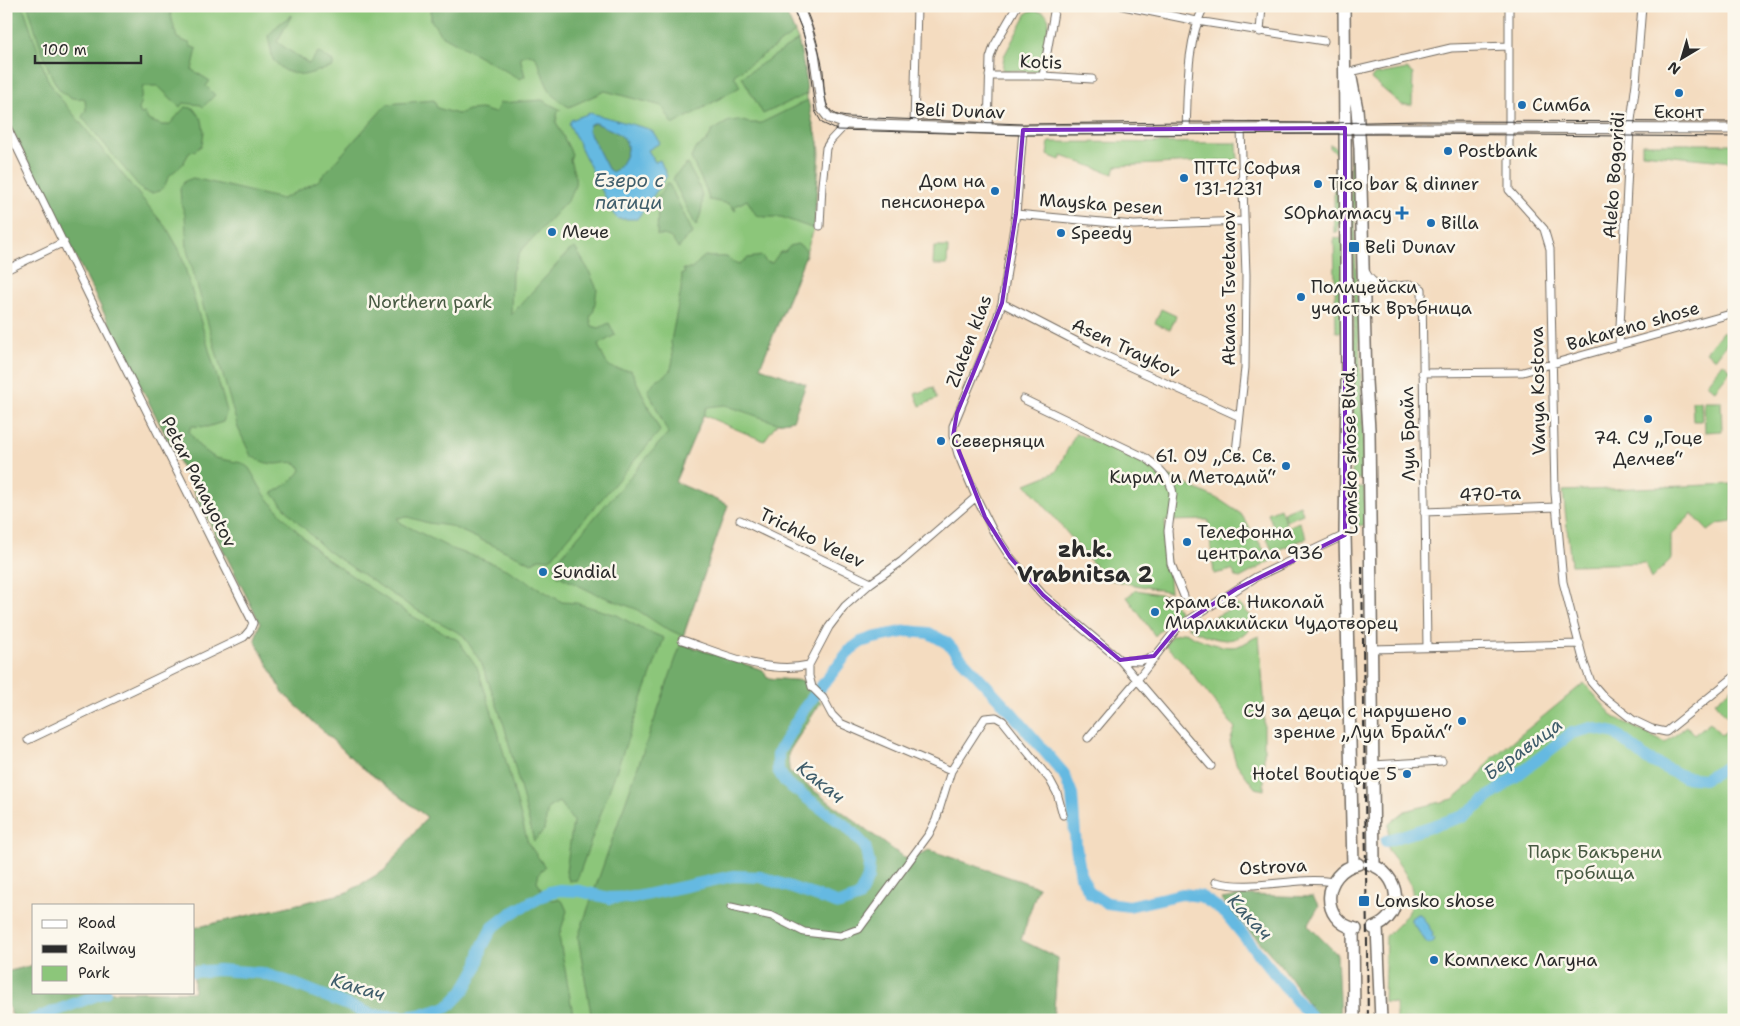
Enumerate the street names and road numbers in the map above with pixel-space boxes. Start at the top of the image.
street label: Kotis [1019,49,1063,75]
street label: Beli Dunav [914,97,1006,125]
street label: Aleko Bogoridi [1598,111,1630,239]
street label: Mayska pesen [1038,188,1164,220]
street label: Atanas Tsvetanov [1217,210,1241,366]
street label: Zlaten klas [940,291,998,391]
street label: Bakareno shose [1564,296,1702,356]
street label: Asen Traykov [1068,312,1184,384]
street label: Vanya Kostova [1525,326,1551,456]
street label: Lomsko shose Blvd. [1337,367,1363,535]
street label: Луи Брайл [1395,386,1421,482]
street label: Petar Panayotov [156,412,242,552]
street label: 470-та [1459,481,1521,507]
street label: Trichko Velev [755,502,869,574]
street label: Ostrova [1239,853,1307,881]

